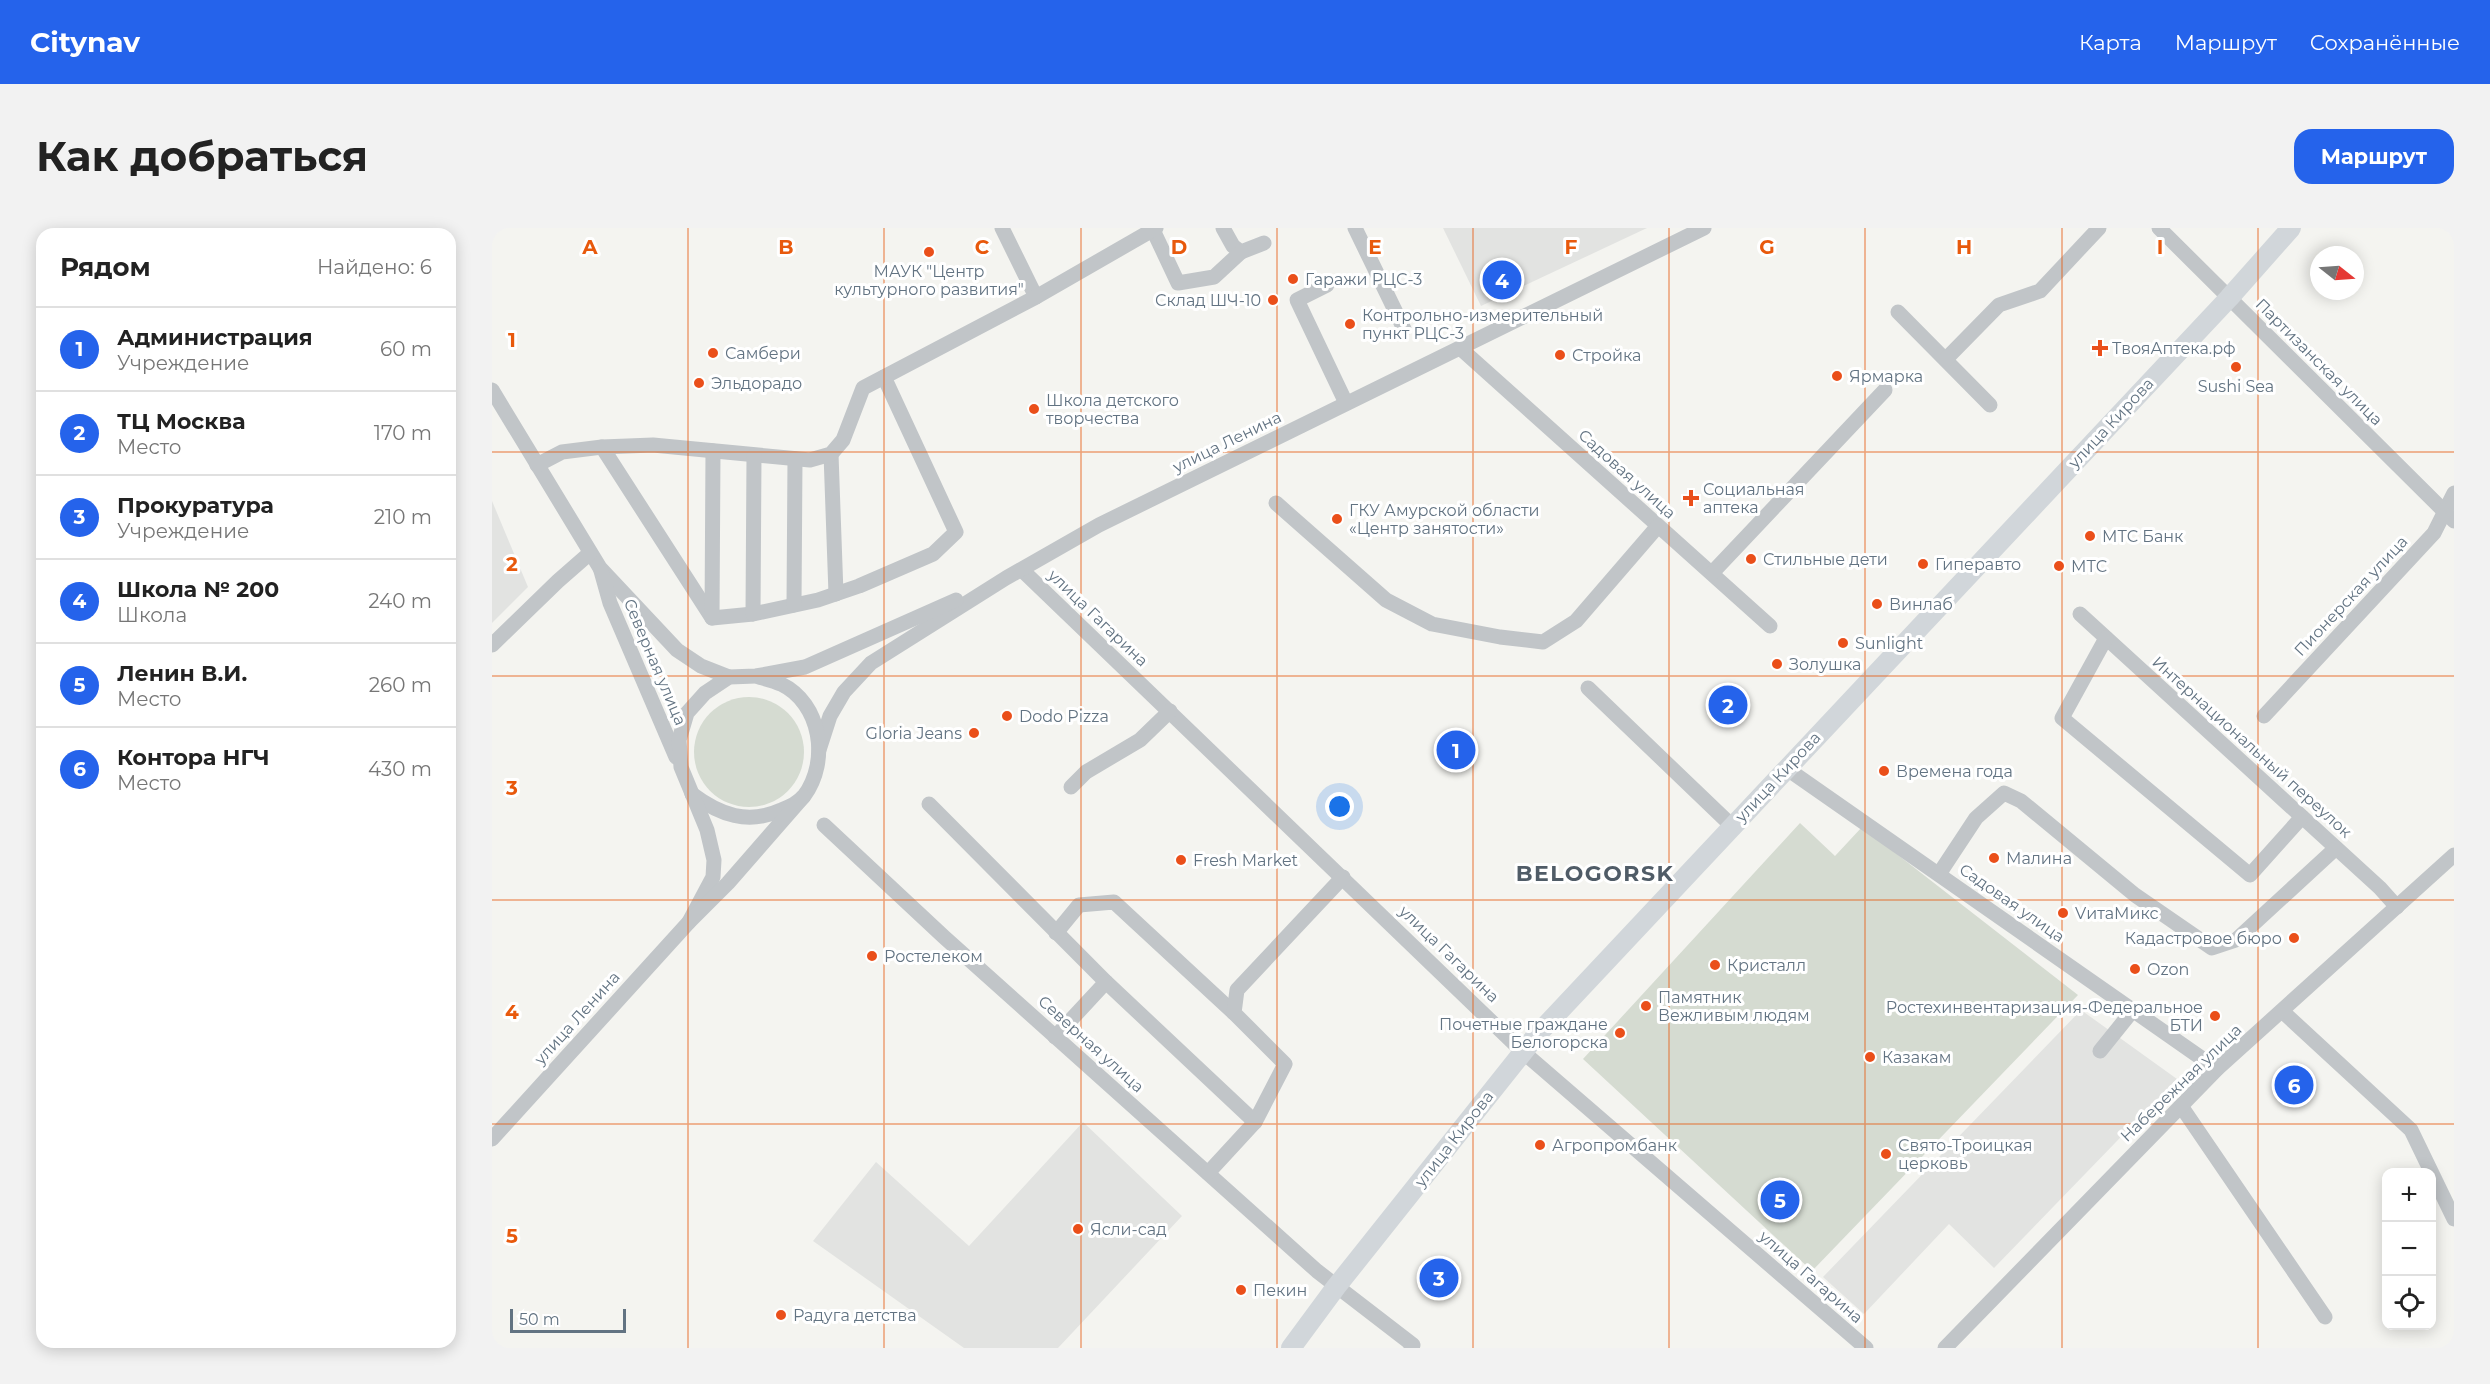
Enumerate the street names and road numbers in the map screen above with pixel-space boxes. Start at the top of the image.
street label: Партизанская улица [2252,295,2386,429]
street label: улица Кирова [2064,374,2158,473]
street label: улица Ленина [1169,407,1284,477]
street label: Садовая улица [1575,425,1679,523]
street label: Пионерская улица [2290,532,2412,660]
street label: улица Гагарина [1043,565,1152,670]
street label: Северная улица [620,596,690,728]
street label: Интернациональный переулок [2148,652,2356,842]
street label: улица Кирова [1731,728,1825,827]
street label: Садовая улица [1956,860,2068,946]
street label: улица Гагарина [1394,901,1503,1006]
street label: улица Ленина [530,968,624,1069]
street label: Северная улица [1034,992,1148,1096]
street label: Набережная улица [2117,1020,2245,1146]
street label: улица Кирова [1410,1087,1497,1192]
street label: улица Гагарина [1755,1226,1867,1327]

